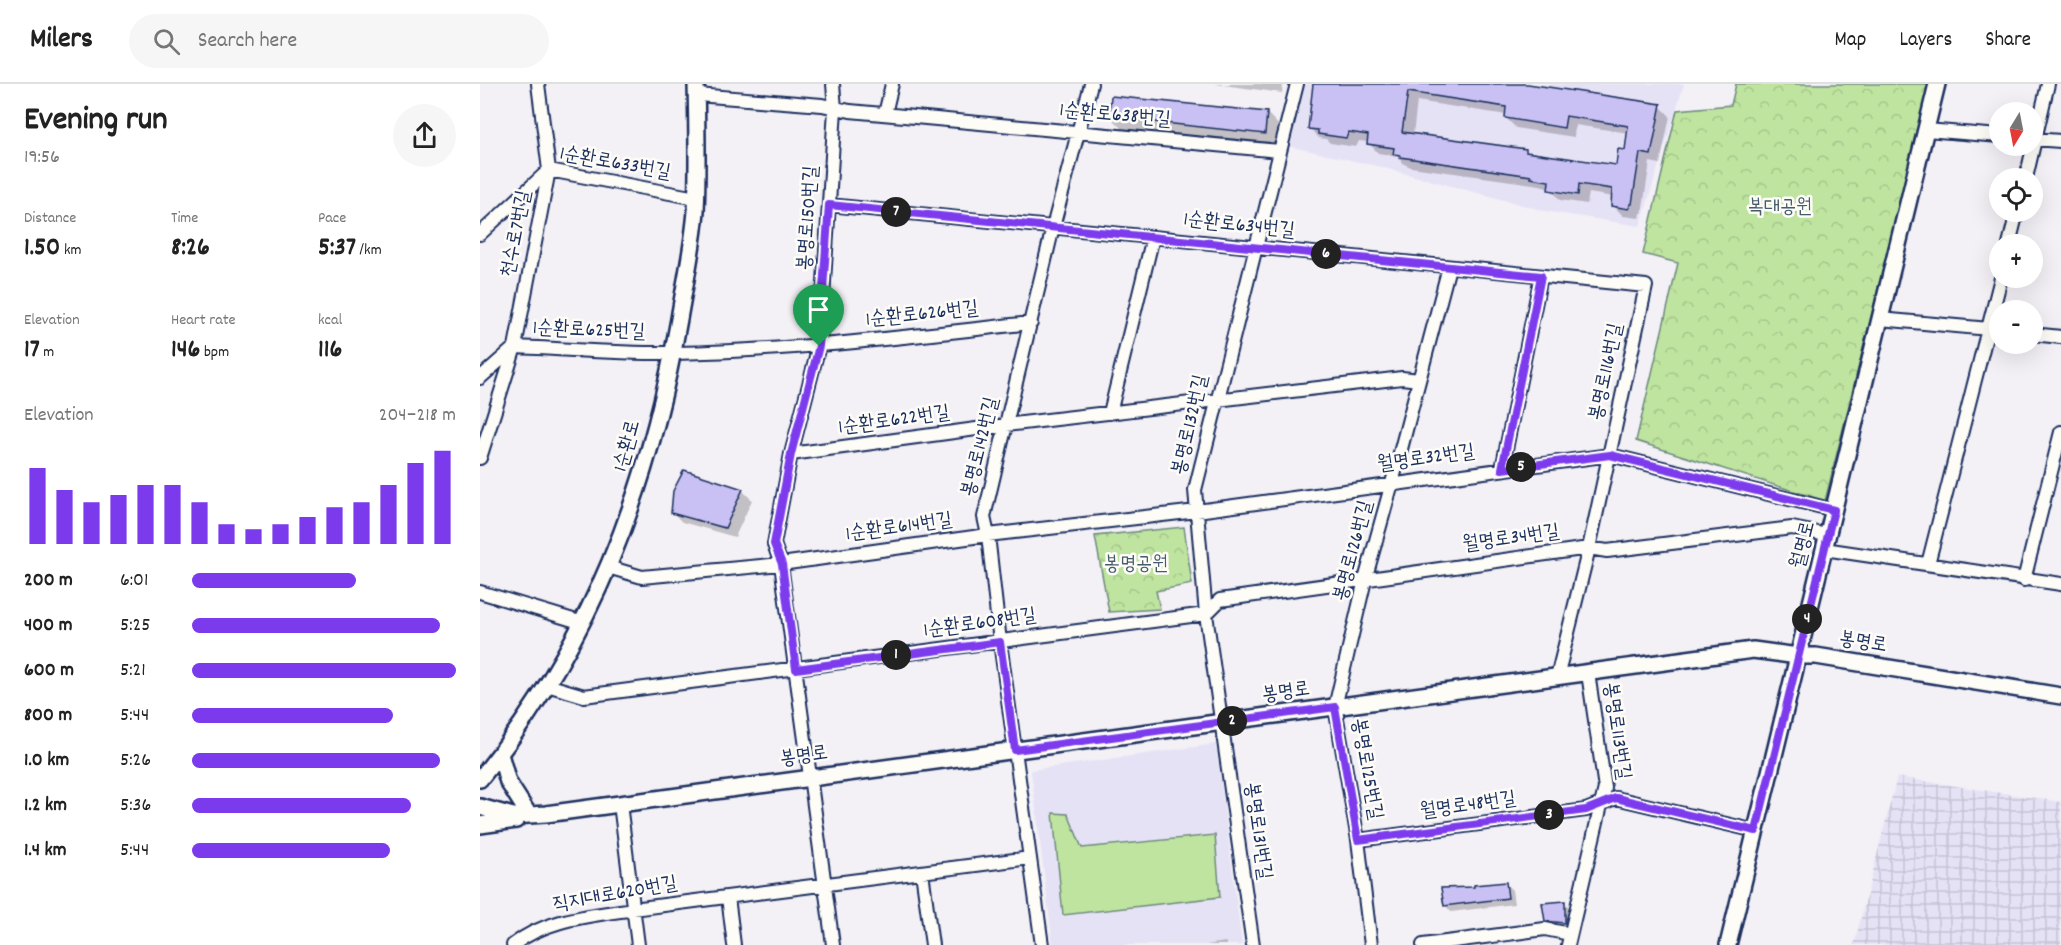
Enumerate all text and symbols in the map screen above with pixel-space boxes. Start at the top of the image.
search box [129,14,549,68]
text: Milers [30,21,93,61]
icon: search [150,25,183,58]
text: Search here [198,26,297,57]
text: Map [1835,26,1866,56]
text: Layers [1899,26,1952,56]
text: Share [1985,26,2031,56]
street label: 1순환로638번길 [1058,97,1172,135]
text: Evening run [24,98,168,145]
north arrow [1989,102,2043,156]
map controls [1989,102,2043,354]
button: share [393,104,456,167]
street label: 1순환로633번길 [557,140,673,188]
text: 19:56 [24,144,60,172]
street label: 봉명로150번길 [791,165,827,271]
button: locate [1989,168,2043,222]
street label: 천수로7번길 [495,188,539,280]
park label: 복대공원 [1748,194,1812,222]
pin: 7 [881,197,911,227]
text: 7 [893,200,899,223]
street label: 1순환로634번길 [1182,206,1296,246]
text: Distance [24,207,76,230]
text: Time [171,207,198,230]
text: Pace [318,207,346,230]
text: 1.50 [24,230,60,267]
text: 8:26 [171,230,210,267]
text: 5:37 [318,230,356,267]
button: + [1989,234,2043,288]
text: km [60,239,81,262]
text: /km [356,239,382,262]
pin: 6 [1311,239,1341,269]
text: 6 [1322,242,1330,265]
pin [793,284,844,346]
icon: arrive [802,293,835,326]
street label: 1순환로626번길 [864,295,980,335]
button: − [1989,300,2043,354]
text: Elevation [24,309,80,332]
text: Heart rate [171,309,236,332]
text: kcal [318,309,342,332]
street label: 1순환로625번길 [532,315,646,347]
street label: 봉명로116번길 [1583,321,1631,423]
text: 17 [24,332,40,369]
text: 146 [171,332,200,369]
text: 116 [318,332,342,369]
text: m [40,341,54,364]
text: bpm [200,341,229,364]
street label: 봉명로132번길 [1166,372,1216,478]
street label: 봉명로142번길 [955,394,1007,500]
street label: 1순환로622번길 [837,399,951,443]
text: Elevation [24,402,94,430]
text: 204–218 m [379,402,456,430]
street label: 1순환로 [608,417,648,475]
street label: 월명로32번길 [1375,438,1477,480]
pin: 5 [1506,452,1536,482]
text: 5 [1517,455,1525,478]
street label: 봉명로126번길 [1327,497,1381,605]
street label: 1순환로614번길 [844,507,954,549]
street label: 월명로34번길 [1461,518,1561,560]
street label: 월명로 [1785,518,1823,572]
park label: 봉명공원 [1104,551,1168,579]
text: 200 m [24,567,73,595]
text: 6:01 [120,567,148,595]
street label: 1순환로608번길 [922,602,1038,646]
pin: 4 [1792,604,1822,634]
text: 4 [1804,607,1810,630]
text: 400 m [24,612,72,640]
text: 5:25 [120,612,151,640]
street label: 봉명로 [1837,625,1889,661]
pin: 1 [881,640,911,670]
text: 1 [894,643,898,666]
text: 600 m [24,657,74,685]
text: 5:21 [120,657,146,685]
street label: 봉명로 [1260,676,1312,710]
street label: 봉명로113번길 [1595,680,1637,782]
text: 800 m [24,702,72,730]
text: 5:44 [120,702,149,730]
pin: 2 [1217,706,1247,736]
text: 2 [1229,709,1236,732]
street label: 봉명로125번길 [1343,716,1389,822]
street label: 봉명로 [778,740,830,774]
text: 1.0 km [24,747,69,775]
text: 5:26 [120,747,151,775]
street label: 봉명로131번길 [1236,780,1278,882]
street label: 월명로48번길 [1418,785,1518,827]
text: 1.2 km [24,792,67,820]
text: 5:36 [120,792,151,820]
pin: 3 [1534,800,1564,830]
text: 3 [1545,803,1553,826]
text: 1.4 km [24,837,67,865]
text: 5:44 [120,837,149,865]
street label: 직지대로620번길 [551,870,679,920]

